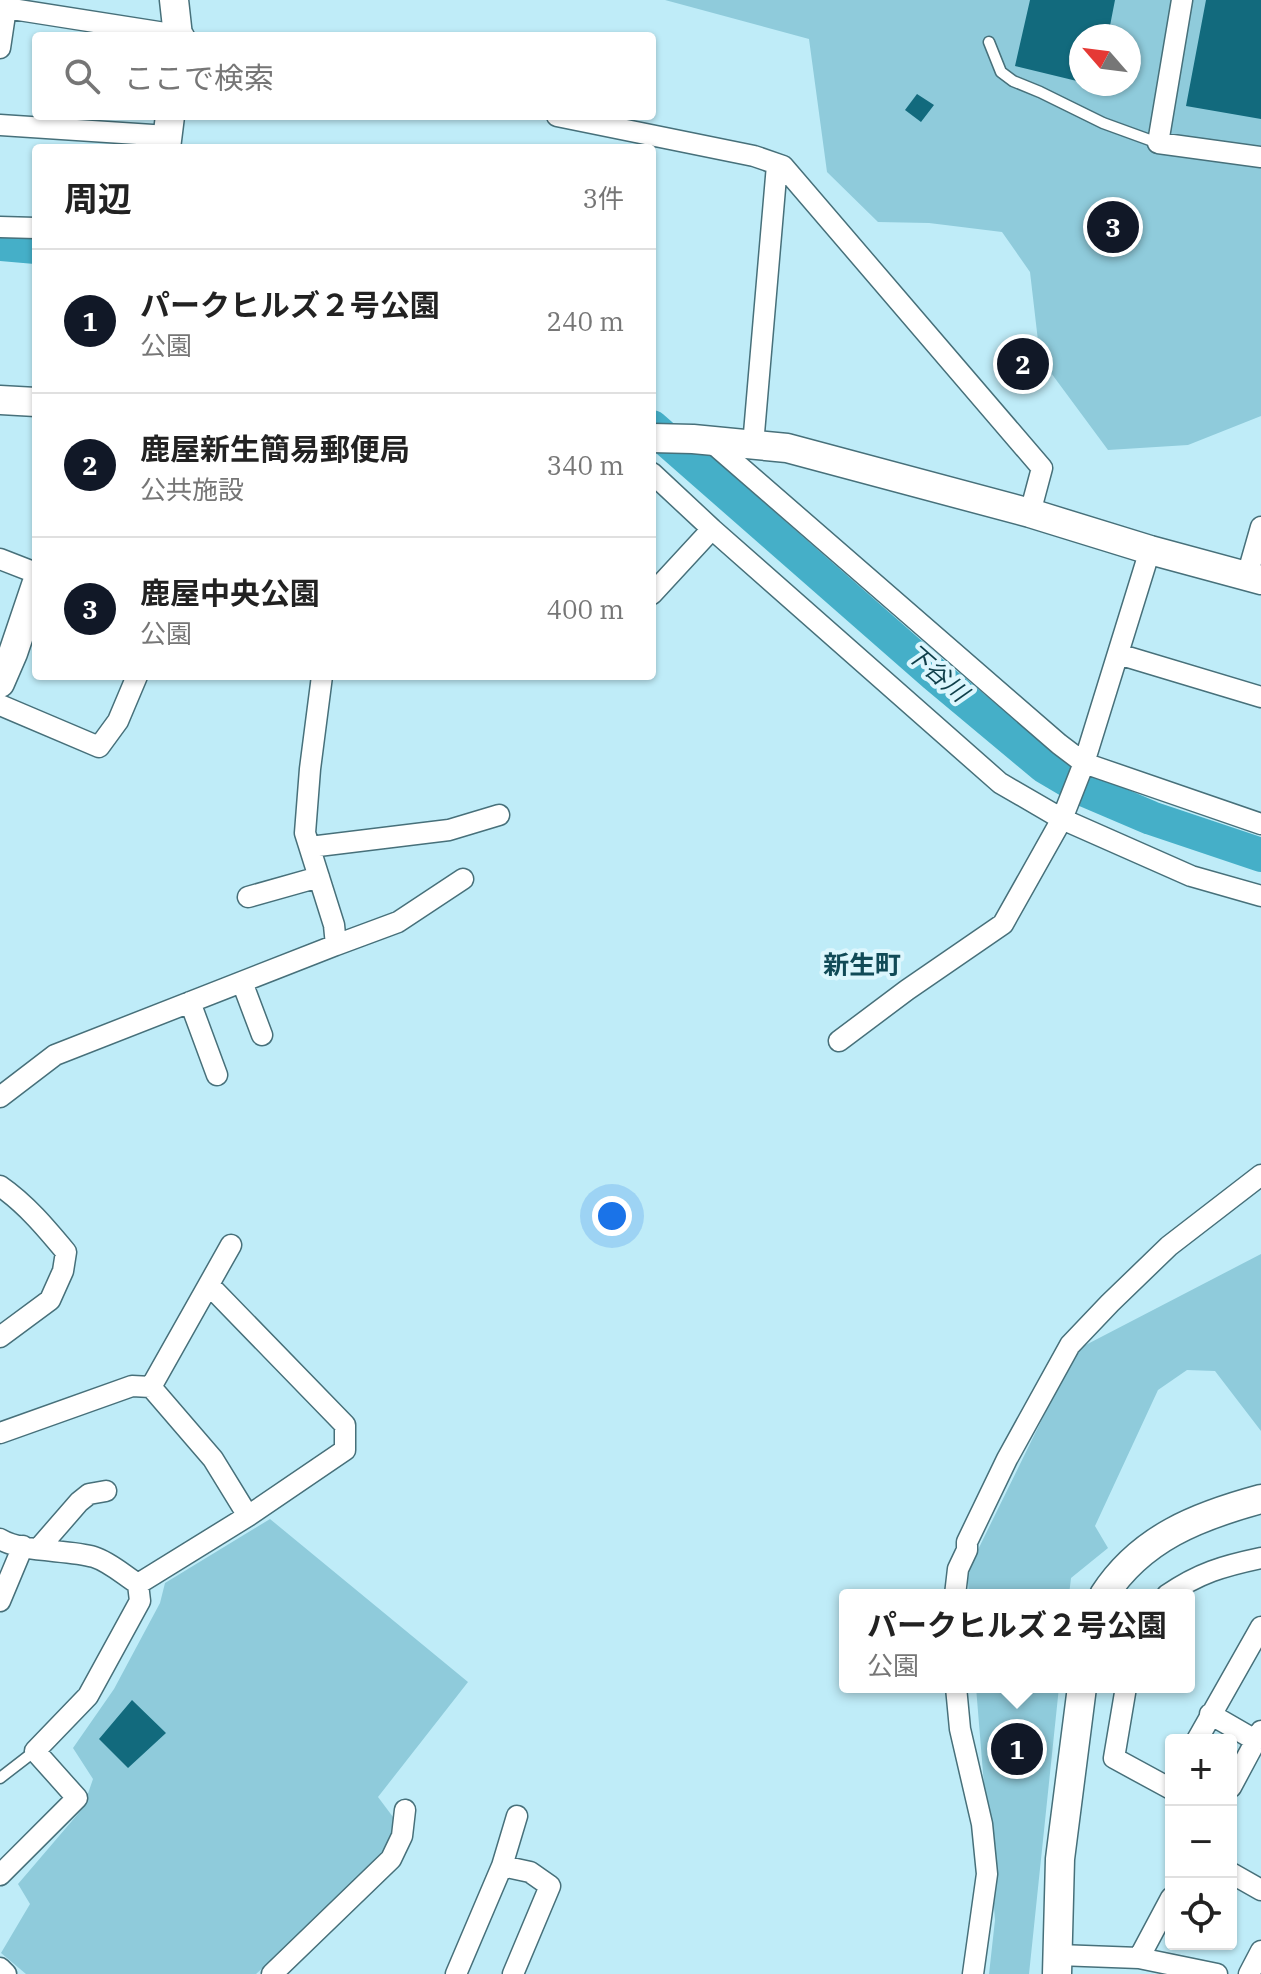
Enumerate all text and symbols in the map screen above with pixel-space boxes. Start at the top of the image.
north arrow [1069,24,1141,96]
search box [32,32,656,120]
icon: search [60,54,104,98]
text: ここで検索 [124,58,274,97]
text: 周辺 [64,176,132,220]
text: 3件 [582,181,624,215]
pin: 3 [1087,197,1139,257]
text: パークヒルズ２号公園 [140,285,440,324]
text: 1 [82,304,98,338]
text: 240 m [546,304,624,338]
text: 公園 [140,328,192,362]
pin: 2 [997,334,1049,394]
text: 鹿屋新生簡易郵便局 [140,429,410,468]
text: 2 [82,448,98,482]
text: 340 m [546,448,624,482]
text: 公共施設 [140,472,244,506]
text: 鹿屋中央公園 [140,573,320,612]
text: 3 [82,592,98,626]
text: 400 m [546,592,624,626]
text: 公園 [140,616,192,650]
water label: 下谷川 [900,637,978,710]
district label: 新生町 [823,947,901,981]
your location [592,1196,632,1236]
popup [839,1589,1195,1693]
text: パークヒルズ２号公園 [867,1605,1167,1644]
text: 公園 [867,1648,919,1682]
pin: 1 [991,1719,1043,1779]
map controls [1165,1734,1237,1950]
button: + [1165,1734,1237,1806]
button: − [1165,1806,1237,1878]
button: locate [1165,1878,1237,1950]

